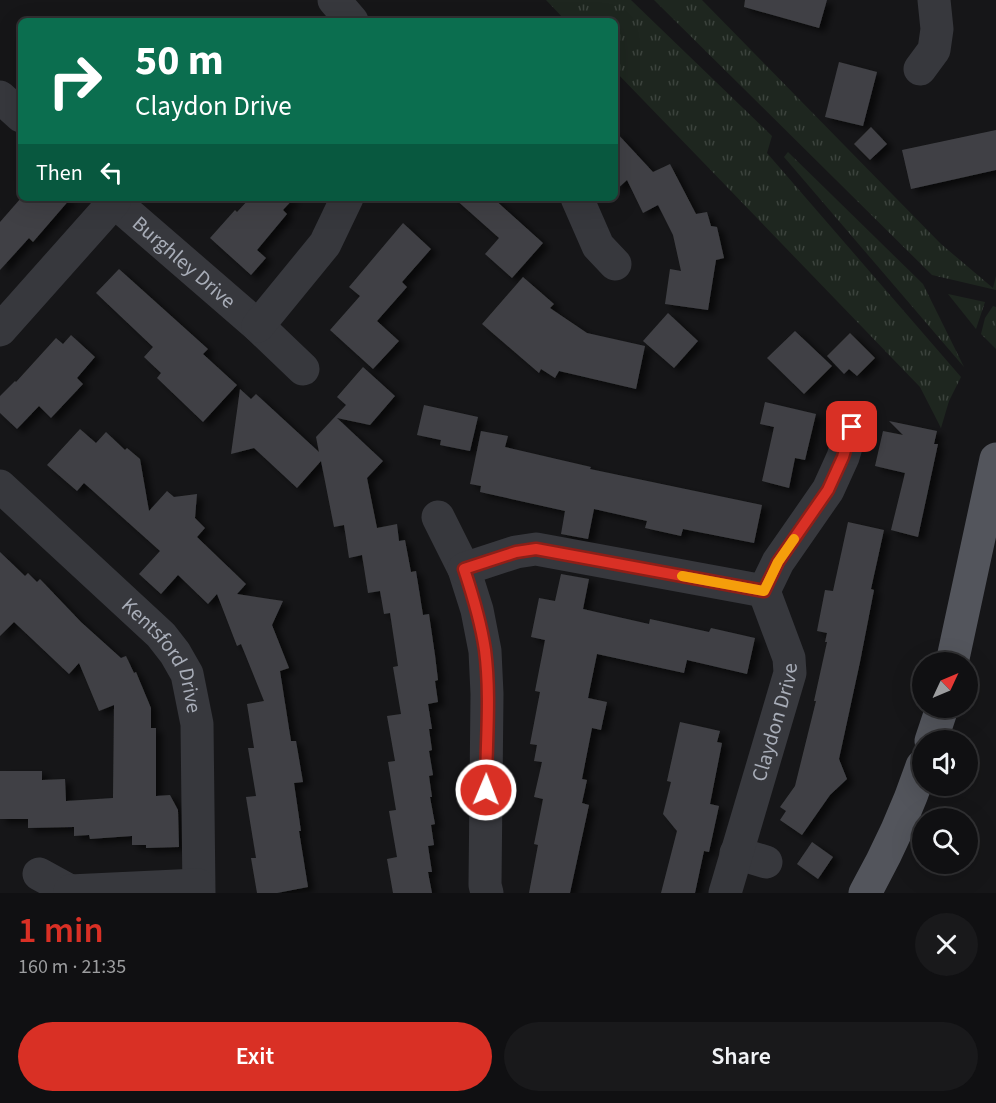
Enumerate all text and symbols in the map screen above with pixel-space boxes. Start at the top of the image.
text: 50 m [135,31,224,91]
icon: right [36,42,114,120]
text: Claydon Drive [135,87,292,126]
icon: left [95,156,128,189]
text: Then [36,157,83,189]
street label: Burghley Drive [126,209,242,315]
pin [826,401,877,452]
icon: arrive [835,410,868,443]
street label: Kentsford Drive [115,591,209,716]
north arrow [912,652,978,718]
map controls [912,652,978,874]
street label: Claydon Drive [744,662,805,785]
button: sound [912,730,978,796]
position arrow [454,758,518,822]
button: search [912,808,978,874]
text: 1 min [18,905,104,956]
button: close [915,913,978,976]
text: 160 m · 21:35 [18,953,126,981]
button: Exit [18,1022,492,1091]
button: Share [504,1022,978,1091]

